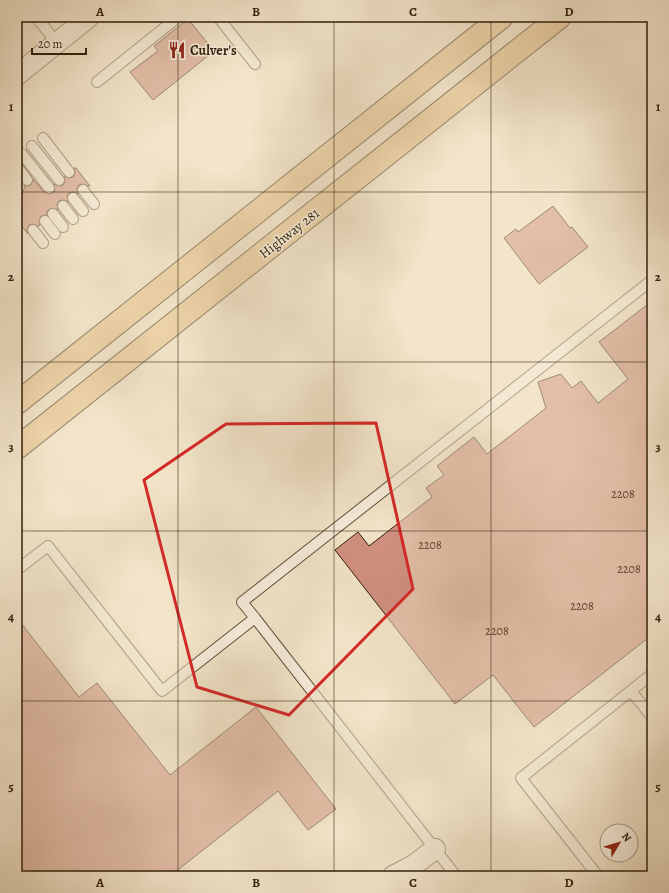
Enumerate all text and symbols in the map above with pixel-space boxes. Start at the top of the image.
text: A [95,3,105,20]
text: B [252,3,260,20]
text: C [409,3,417,20]
text: D [564,3,574,20]
scale bar [32,30,86,56]
text: 20 m [38,36,62,52]
restaurant icon: Culver's [167,40,187,60]
place label: Culver's [190,41,237,60]
text: 1 [9,98,14,115]
text: 1 [656,98,661,115]
street label: Highway 281 [255,204,324,263]
text: 2 [8,268,15,285]
text: 2 [655,268,662,285]
text: 3 [8,438,14,455]
text: 3 [655,438,661,455]
house number: 2208 [611,486,635,502]
house number: 2208 [418,537,442,553]
house number: 2208 [617,561,641,577]
house number: 2208 [570,598,594,614]
text: 4 [8,608,14,625]
text: 4 [655,608,661,625]
house number: 2208 [485,623,509,639]
text: 5 [8,778,14,795]
text: 5 [655,778,661,795]
north arrow [599,823,639,863]
text: N [618,829,635,845]
text: A [95,874,105,891]
text: B [252,874,260,891]
text: C [409,874,417,891]
text: D [564,874,574,891]

